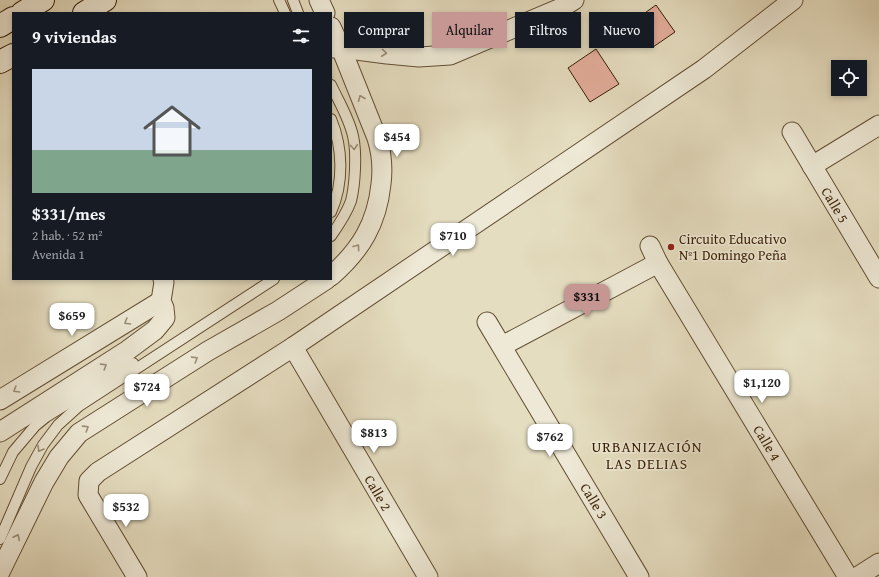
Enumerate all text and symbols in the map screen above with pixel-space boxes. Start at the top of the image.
chip: Comprar [344,12,424,48]
chip: Alquilar [432,12,507,48]
chip: Filtros [515,12,581,48]
chip: Nuevo [589,12,654,48]
text: 9 viviendas [32,24,117,49]
icon: filters [290,25,312,47]
one-way arrow [381,49,387,58]
map controls [831,60,867,96]
button: locate [831,60,867,96]
icon: home [136,95,208,167]
one-way arrow [358,95,366,103]
pin: $454 [373,124,421,158]
text: $454 [384,127,410,146]
one-way arrow [350,144,359,150]
street label: Calle 5 [817,183,853,227]
text: $331/mes [32,201,106,226]
pin: $710 [429,223,477,257]
text: 2 hab. · 52 m² [32,226,103,245]
text: $710 [440,226,466,245]
place label: Circuito Educativo Nº1 Domingo Peña [679,229,787,265]
marker: Circuito Educativo Nº1 Domingo Peña [666,242,676,252]
one-way arrow [353,244,360,251]
text: Avenida 1 [32,245,85,264]
pin: $331 [563,284,611,318]
text: $331 [574,287,600,306]
pin: $659 [48,303,96,337]
text: $659 [59,306,85,325]
one-way arrow [124,317,131,324]
one-way arrow [191,356,198,363]
one-way arrow [100,363,107,371]
pin: $1,120 [729,370,795,404]
text: $1,120 [743,373,781,392]
pin: $724 [123,374,171,408]
text: $724 [134,377,160,396]
one-way arrow [13,385,20,392]
pin: $813 [350,420,398,454]
street label: Calle 4 [749,421,786,465]
text: $813 [361,423,387,442]
pin: $762 [526,424,574,458]
one-way arrow [82,426,89,433]
text: $762 [537,427,563,446]
district label: URBANIZACIÓN LAS DELIAS [591,436,703,474]
one-way arrow [38,445,45,452]
street label: Calle 2 [360,471,396,515]
street label: Calle 3 [576,479,612,523]
pin: $532 [102,494,150,528]
text: $532 [113,497,139,516]
one-way arrow [12,534,20,542]

